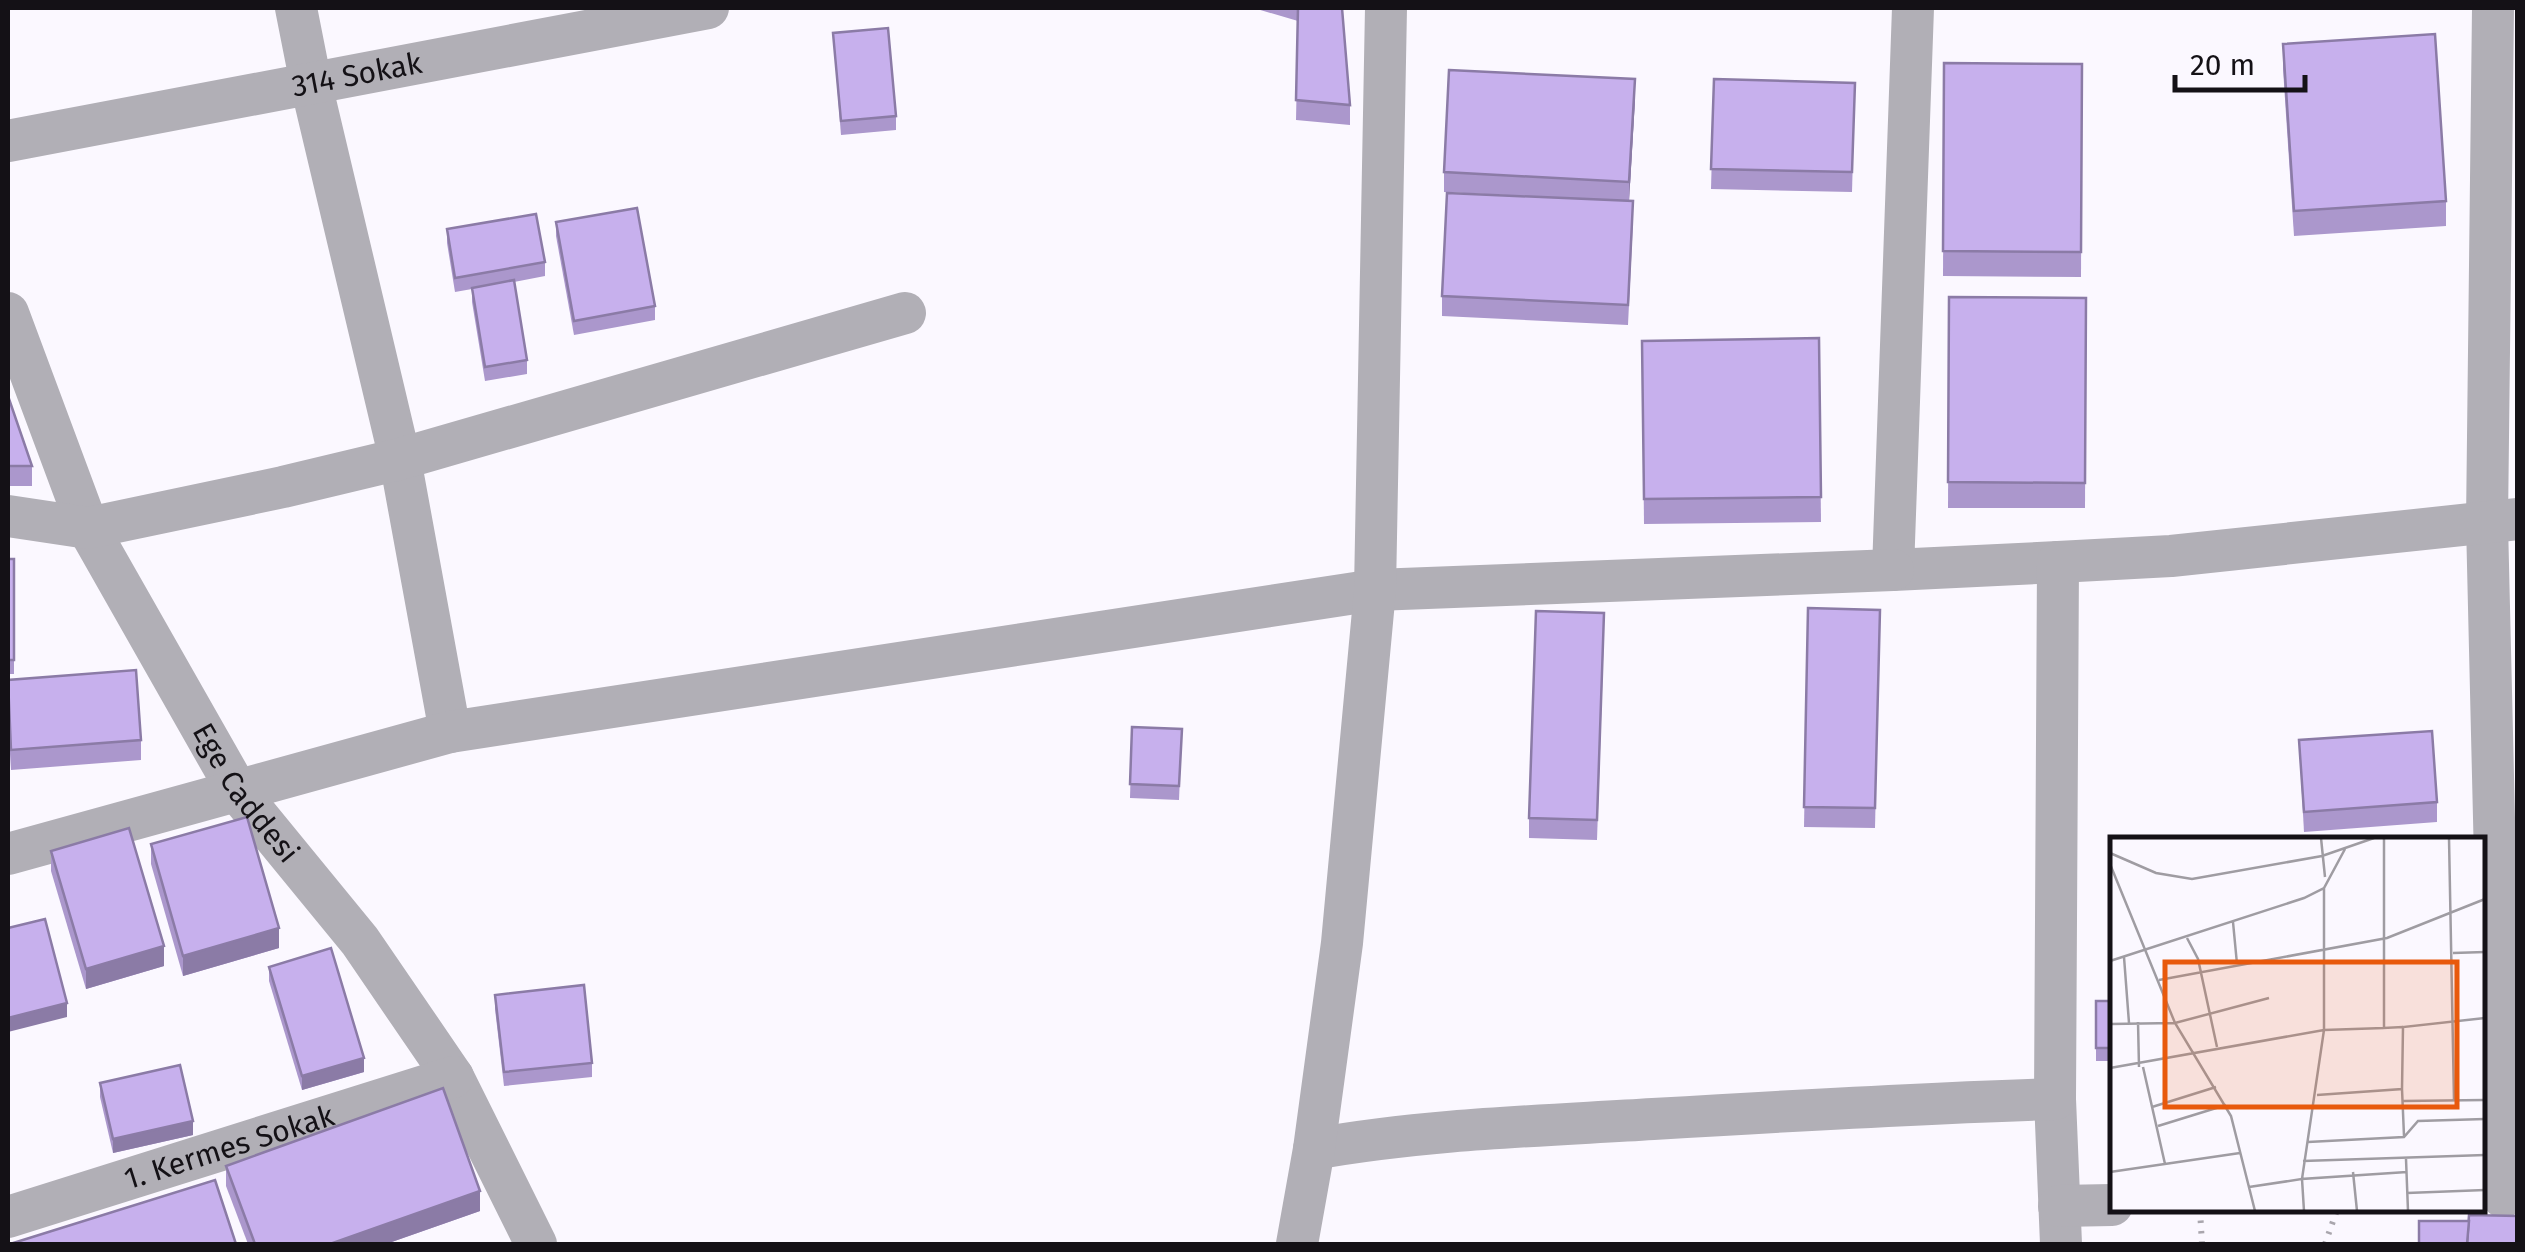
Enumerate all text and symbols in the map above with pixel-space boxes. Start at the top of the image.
scale bar [2175,30,2305,92]
street label: 314 Sokak [289,45,425,105]
text: 20 m [2190,47,2255,83]
street label: Ege Caddesi [185,717,307,870]
inset map [2110,837,2485,1212]
street label: 1. Kermes Sokak [120,1097,339,1197]

